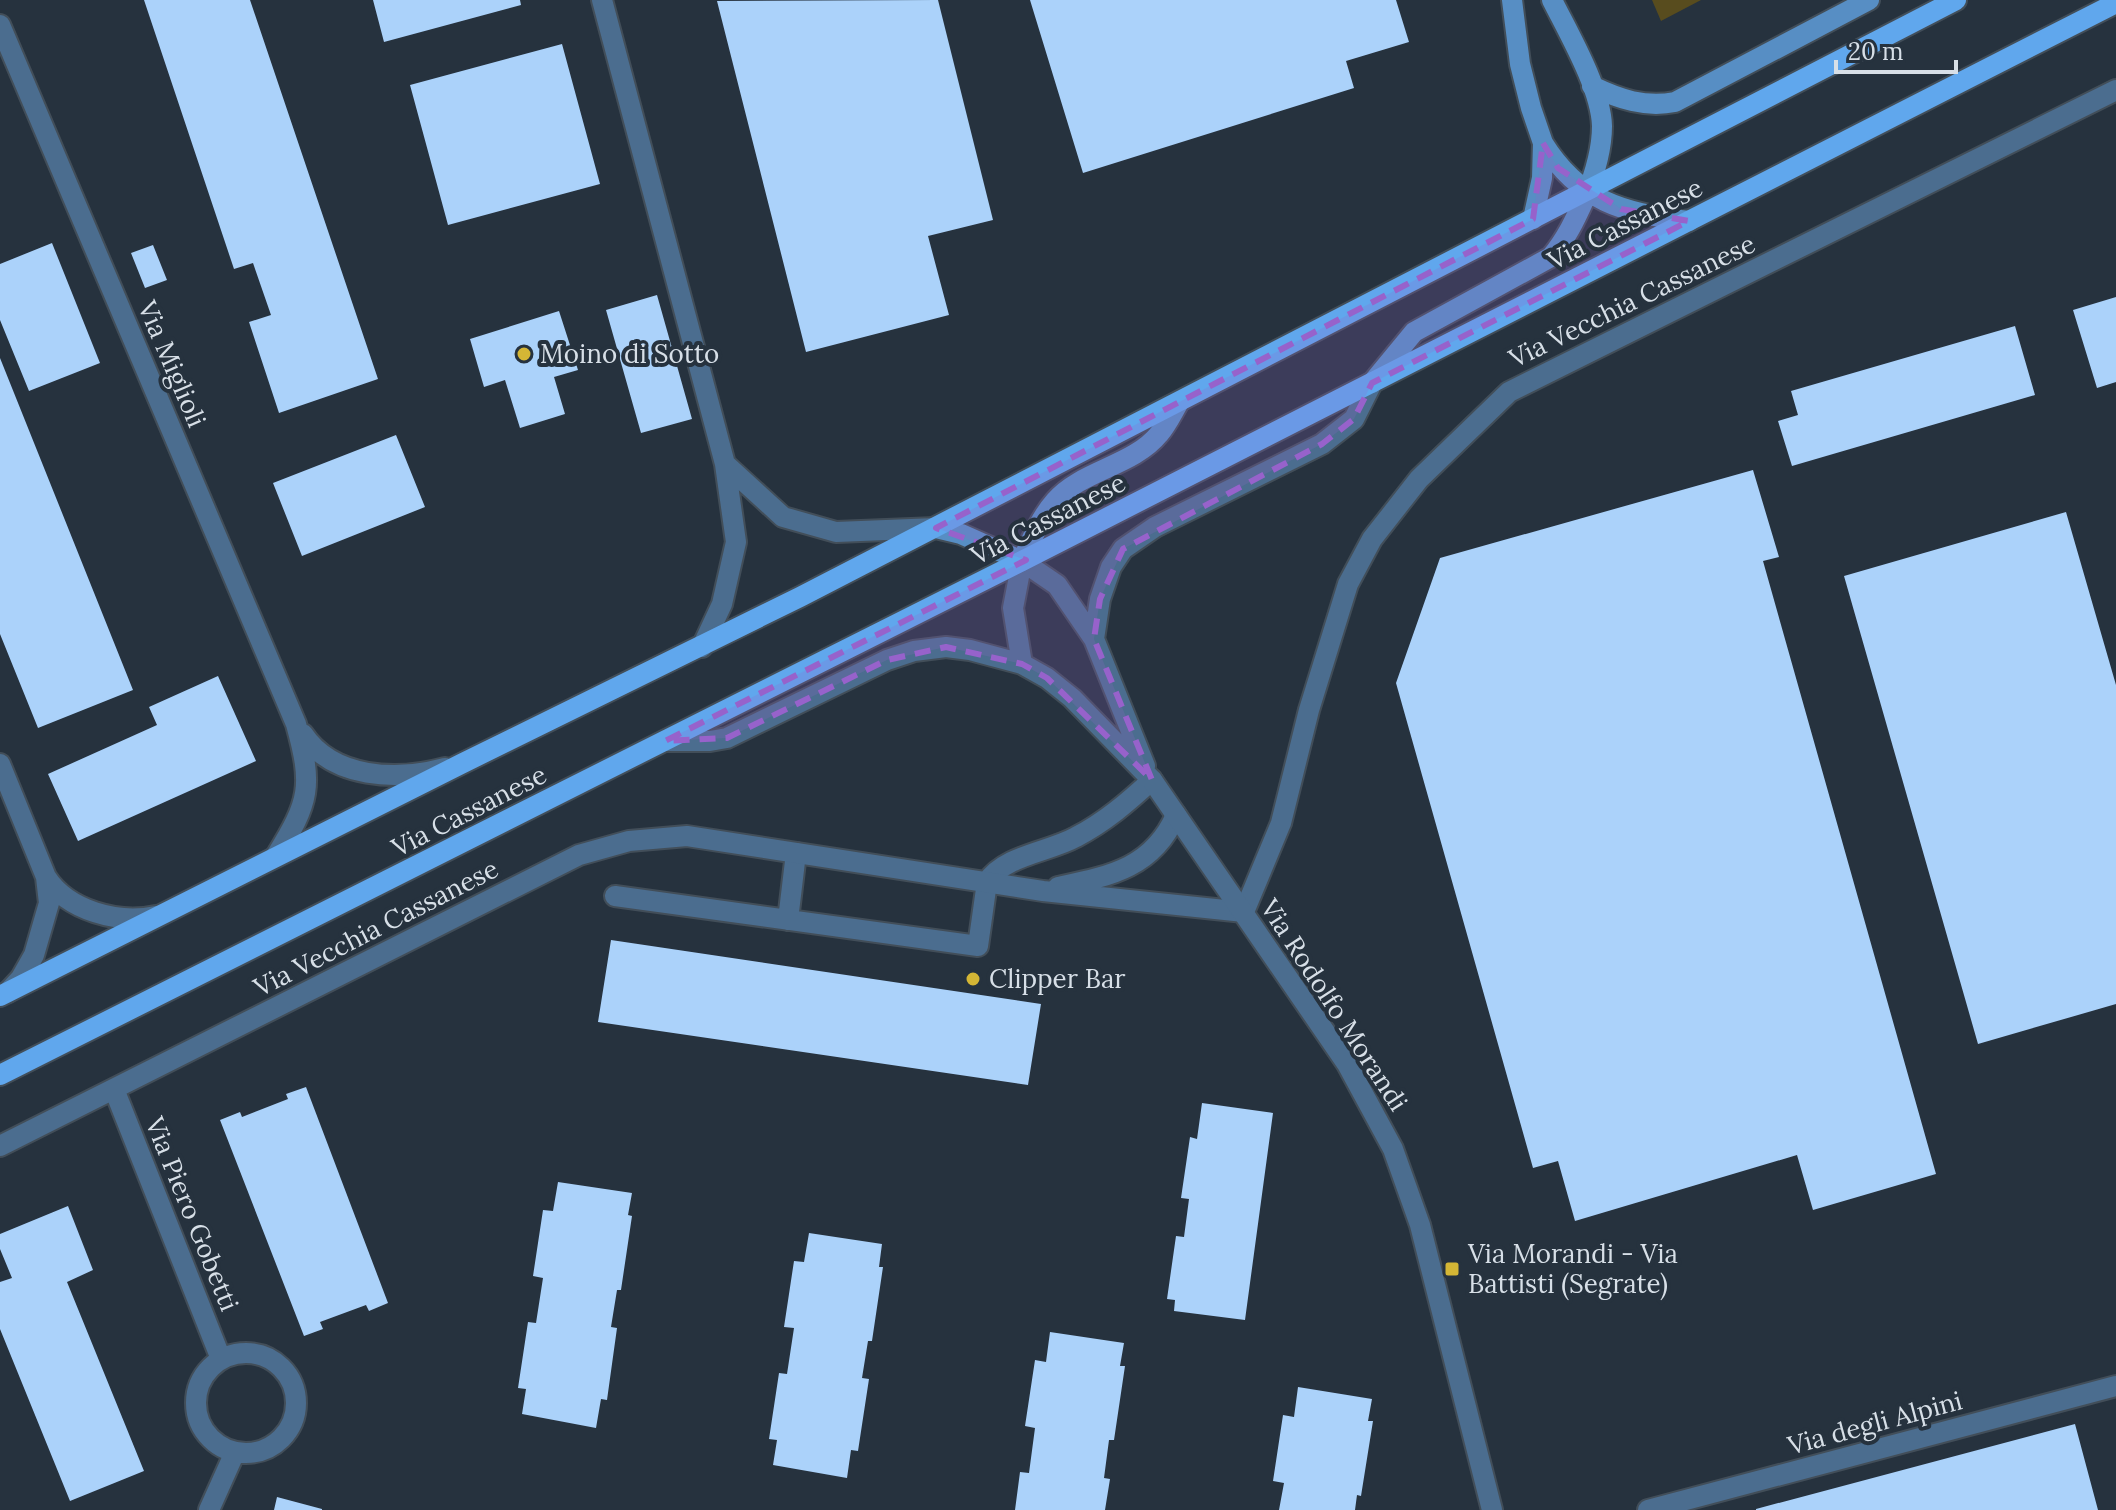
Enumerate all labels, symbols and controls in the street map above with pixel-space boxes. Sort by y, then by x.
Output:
scale bar [1836,24,1956,74]
text: 20 m [1848,36,1904,67]
street label: Via Cassanese [1541,170,1708,277]
street label: Via Vecchia Cassanese [1502,227,1760,375]
street label: Via Miglioli [131,295,214,432]
place label: Moino di Sotto [540,337,719,370]
marker: Moino di Sotto [515,345,533,363]
street label: Via Cassanese [964,465,1131,572]
street label: Via Cassanese [385,757,552,864]
street label: Via Vecchia Cassanese [247,852,503,1004]
street label: Via Rodolfo Morandi [1253,892,1415,1117]
place label: Clipper Bar [989,962,1126,995]
marker: Clipper Bar [964,970,982,988]
street label: Via Piero Gobetti [138,1111,246,1316]
place label: Via Morandi - Via Battisti (Segrate) [1467,1237,1678,1301]
marker: Via Morandi - Via Battisti (Segrate) [1443,1260,1461,1278]
street label: Via degli Alpini [1783,1383,1966,1462]

